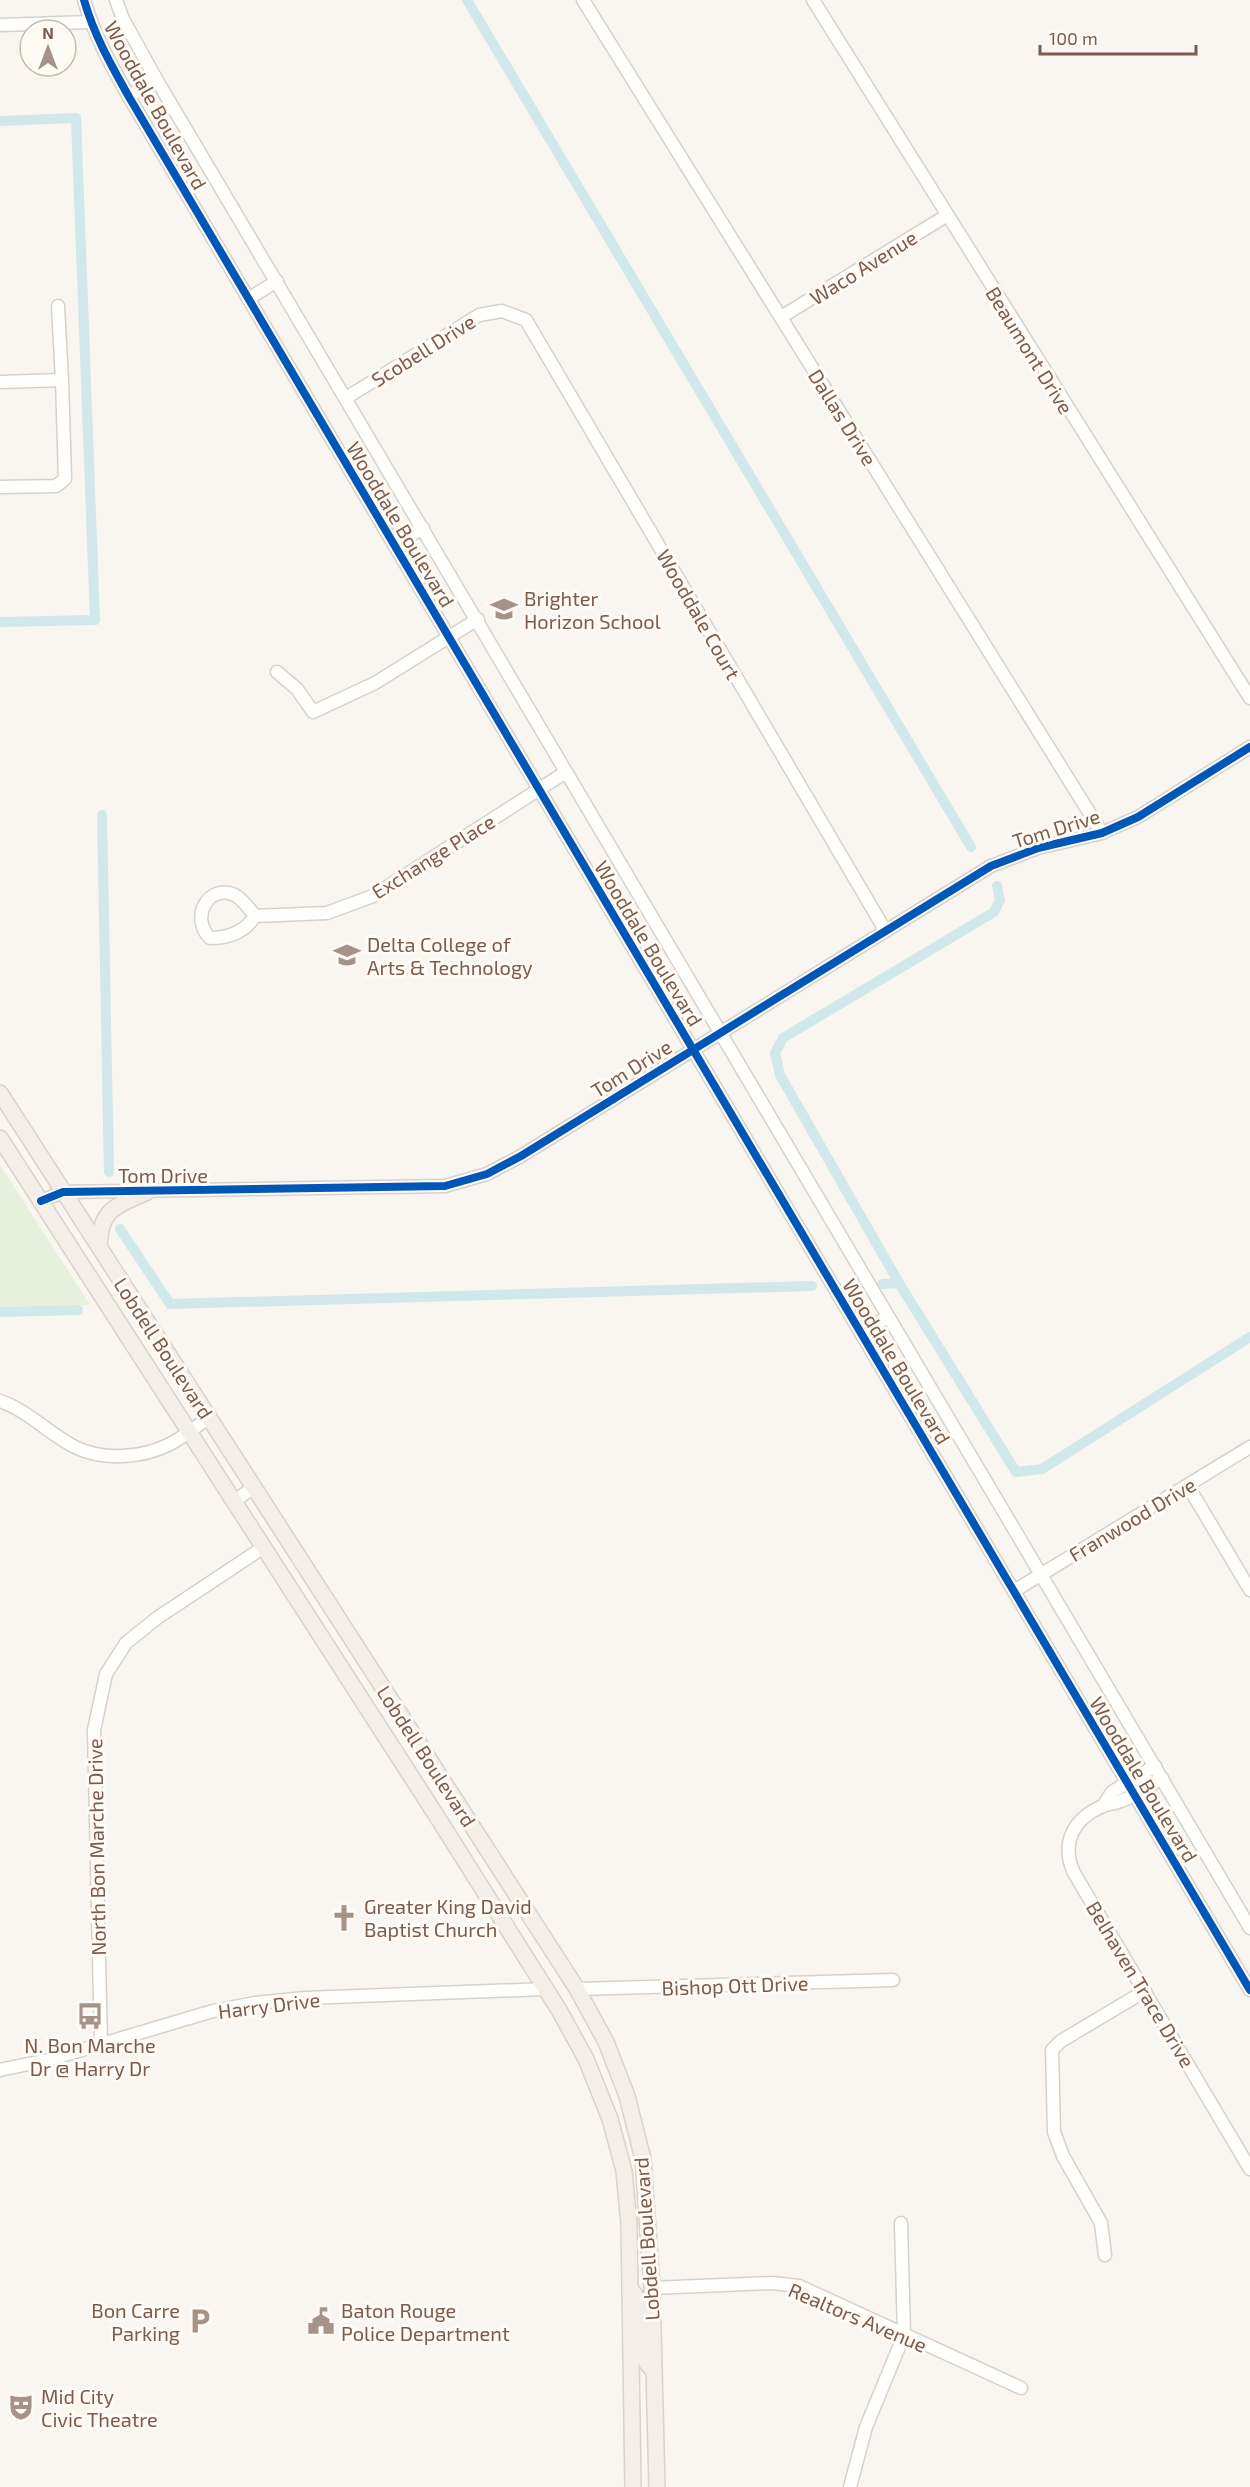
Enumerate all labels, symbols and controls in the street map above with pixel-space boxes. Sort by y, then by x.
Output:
street label: Wooddale Boulevard [100,17,212,193]
north arrow [18,18,78,78]
scale bar [1040,18,1196,56]
text: N [42,23,54,42]
text: 100 m [1049,27,1098,49]
street label: Waco Avenue [805,225,921,309]
street label: Beaumont Drive [981,282,1079,418]
street label: Scobell Drive [367,309,479,391]
street label: Dallas Drive [804,364,882,470]
street label: Wooddale Boulevard [342,437,460,611]
street label: Wooddale Court [652,545,746,684]
place label: Brighter Horizon School [524,586,661,633]
school or university icon: Brighter Horizon School [489,594,519,624]
street label: Tom Drive [1009,803,1103,853]
street label: Exchange Place [367,808,499,904]
street label: Wooddale Boulevard [590,856,708,1030]
place label: Delta College of Arts & Technology [367,932,533,979]
school or university icon: Delta College of Arts & Technology [332,940,362,970]
street label: Tom Drive [586,1034,676,1102]
street label: Tom Drive [118,1163,208,1187]
street label: Lobdell Boulevard [109,1273,219,1423]
street label: Wooddale Boulevard [838,1274,956,1448]
street label: Franwood Drive [1064,1472,1200,1566]
street label: Lobdell Boulevard [372,1681,482,1831]
street label: Wooddale Boulevard [1085,1692,1203,1866]
street label: North Bon Marche Drive [82,1738,110,1956]
place label: Greater King David Baptist Church [364,1894,532,1941]
street label: Belhaven Trace Drive [1082,1897,1200,2071]
church icon: Greater King David Baptist Church [329,1903,359,1933]
street label: Bishop Ott Drive [661,1970,809,2000]
street label: Harry Drive [217,1987,321,2023]
bus stop icon: N. Bon Marche Dr @ Harry Dr [75,2001,105,2031]
place label: N. Bon Marche Dr @ Harry Dr [24,2033,156,2080]
street label: Lobdell Boulevard [628,2157,664,2321]
street label: Realtors Avenue [785,2277,931,2357]
place label: Bon Carre Parking [91,2298,180,2345]
place label: Baton Rouge Police Department [341,2298,510,2345]
parking icon: Bon Carre Parking [185,2306,215,2336]
public building icon: Baton Rouge Police Department [306,2306,336,2336]
place label: Mid City Civic Theatre [41,2384,158,2431]
theatre icon: Mid City Civic Theatre [6,2392,36,2422]

